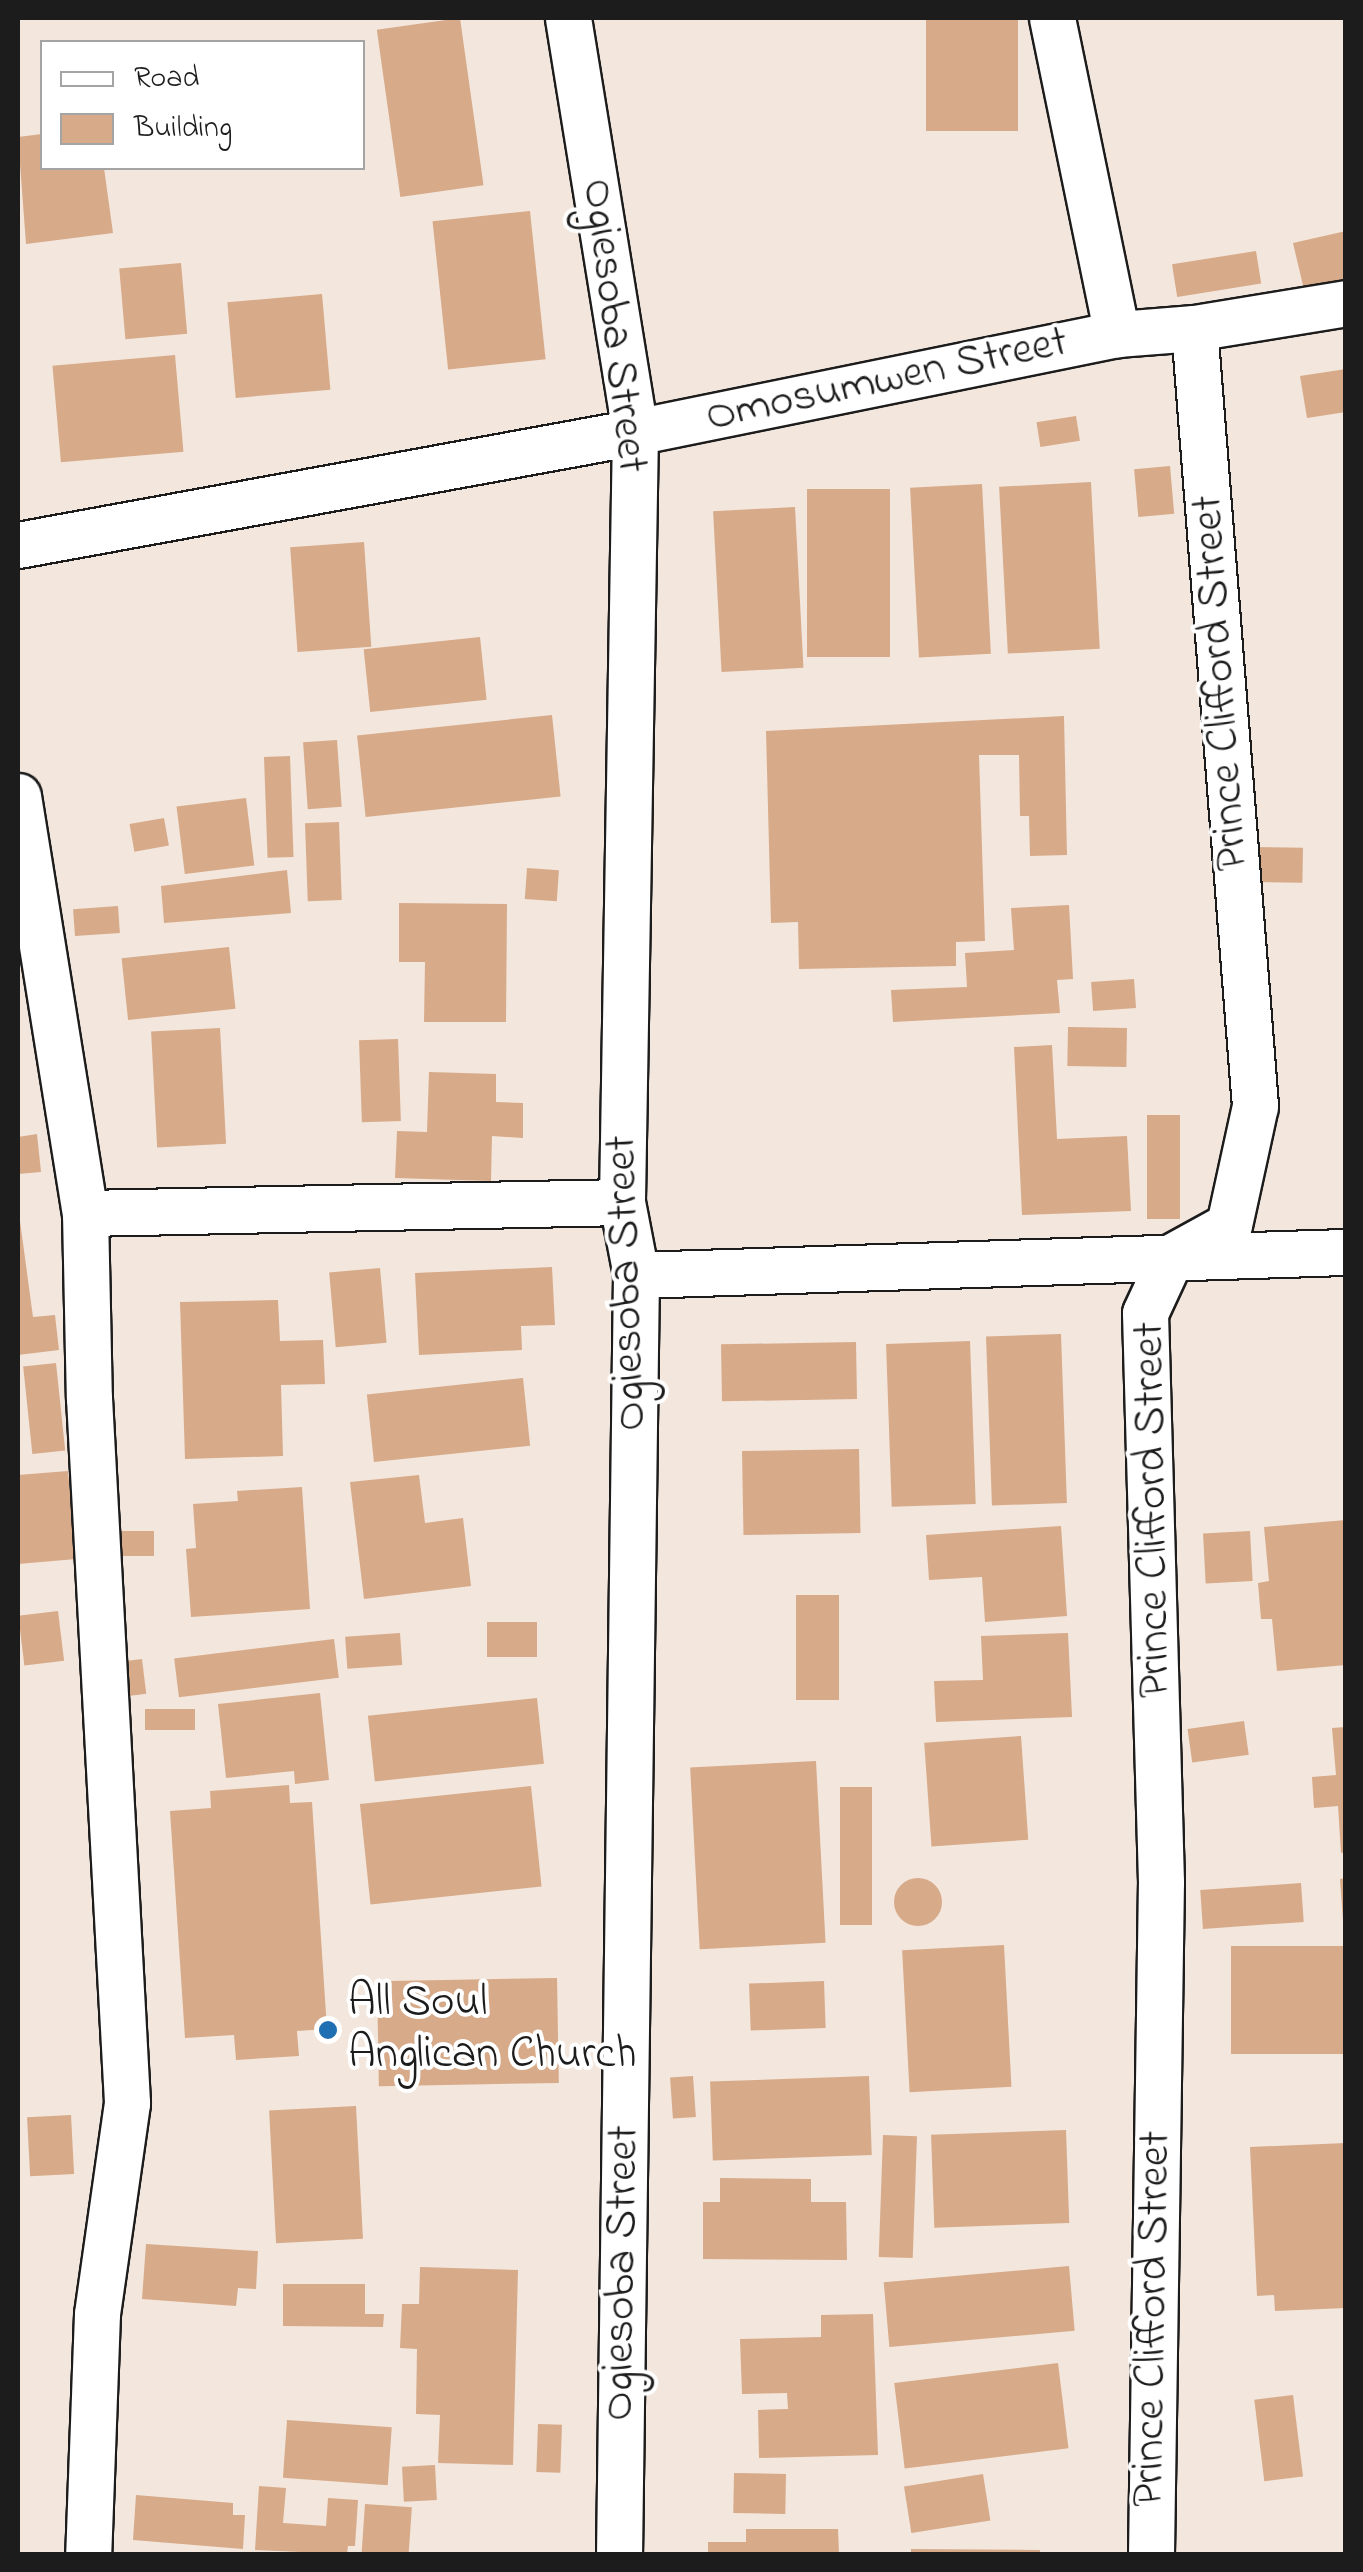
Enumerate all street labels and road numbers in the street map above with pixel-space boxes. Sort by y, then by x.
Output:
street label: Ogiesoba Street [568,176,658,476]
street label: Omosumwen Street [701,316,1073,446]
street label: Prince Clifford Street [1182,493,1262,873]
street label: Ogiesoba Street [596,1134,660,1432]
street label: Prince Clifford Street [1124,1321,1184,1699]
street label: Ogiesoba Street [593,2125,653,2421]
street label: Prince Clifford Street [1124,2130,1184,2508]

